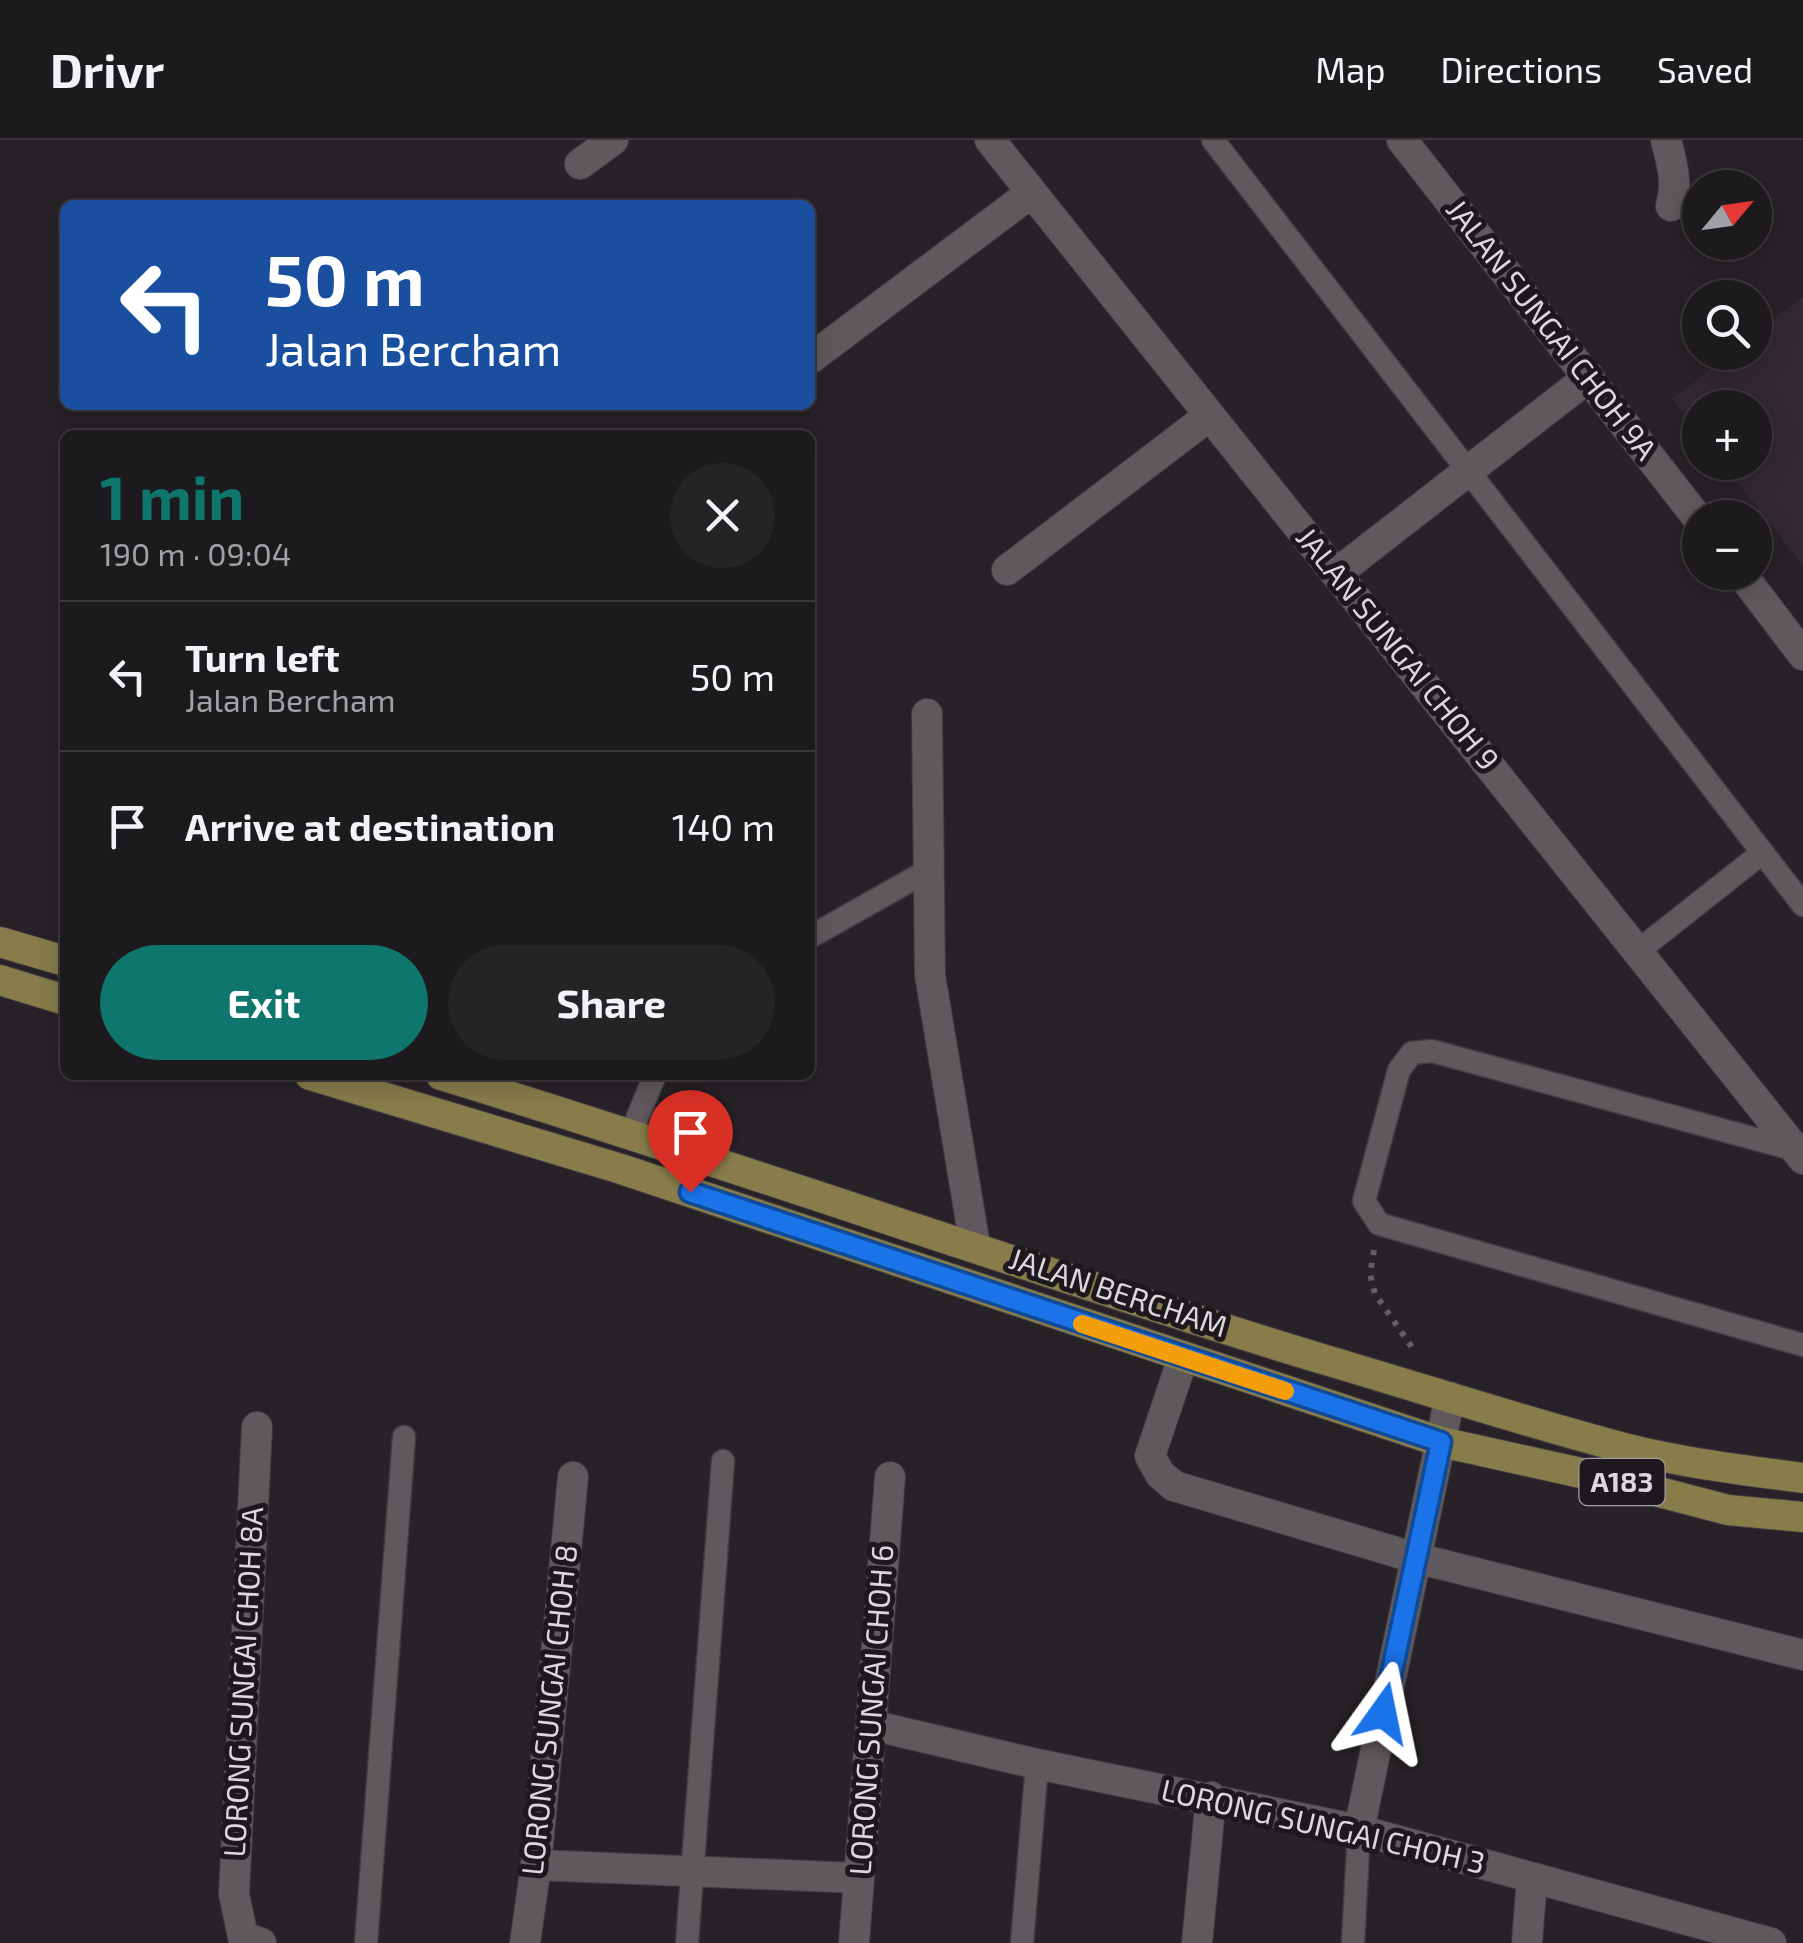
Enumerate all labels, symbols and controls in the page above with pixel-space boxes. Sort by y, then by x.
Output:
text: Drivr [50,40,164,98]
text: Map [1315,48,1386,90]
text: Directions [1441,48,1602,90]
text: Saved [1657,48,1753,90]
north arrow [1682,170,1772,260]
map controls [1682,170,1772,590]
street label: JALAN SUNGAI CHOH 9A [1440,191,1666,466]
text: 50 m [265,236,425,320]
icon: left [100,240,230,370]
button: search [1682,280,1772,370]
text: Jalan Bercham [265,321,561,375]
button: + [1682,390,1772,480]
text: 1 min [100,460,244,532]
button: close [670,463,775,568]
button: − [1682,500,1772,590]
street label: JALAN SUNGAI CHOH 9 [1290,519,1508,776]
text: 190 m · 09:04 [100,534,291,572]
text: Turn left [185,634,340,680]
icon: left [100,649,155,704]
text: 50 m [690,653,775,699]
text: Jalan Bercham [185,680,396,718]
icon: arrive [100,799,155,854]
text: Arrive at destination [185,803,555,849]
text: 140 m [672,803,775,849]
button: Exit [100,945,428,1060]
button: Share [448,945,775,1060]
pin [648,1090,733,1193]
icon: arrive [663,1105,718,1160]
street label: JALAN BERCHAM [1005,1239,1232,1343]
road number: A183 [1580,1459,1664,1505]
street label: LORONG SUNGAI CHOH 8A [215,1505,269,1858]
street label: LORONG SUNGAI CHOH 8 [513,1543,583,1877]
street label: LORONG SUNGAI CHOH 6 [840,1543,900,1876]
position arrow [1331,1661,1435,1765]
street label: LORONG SUNGAI CHOH 3 [1158,1770,1489,1880]

